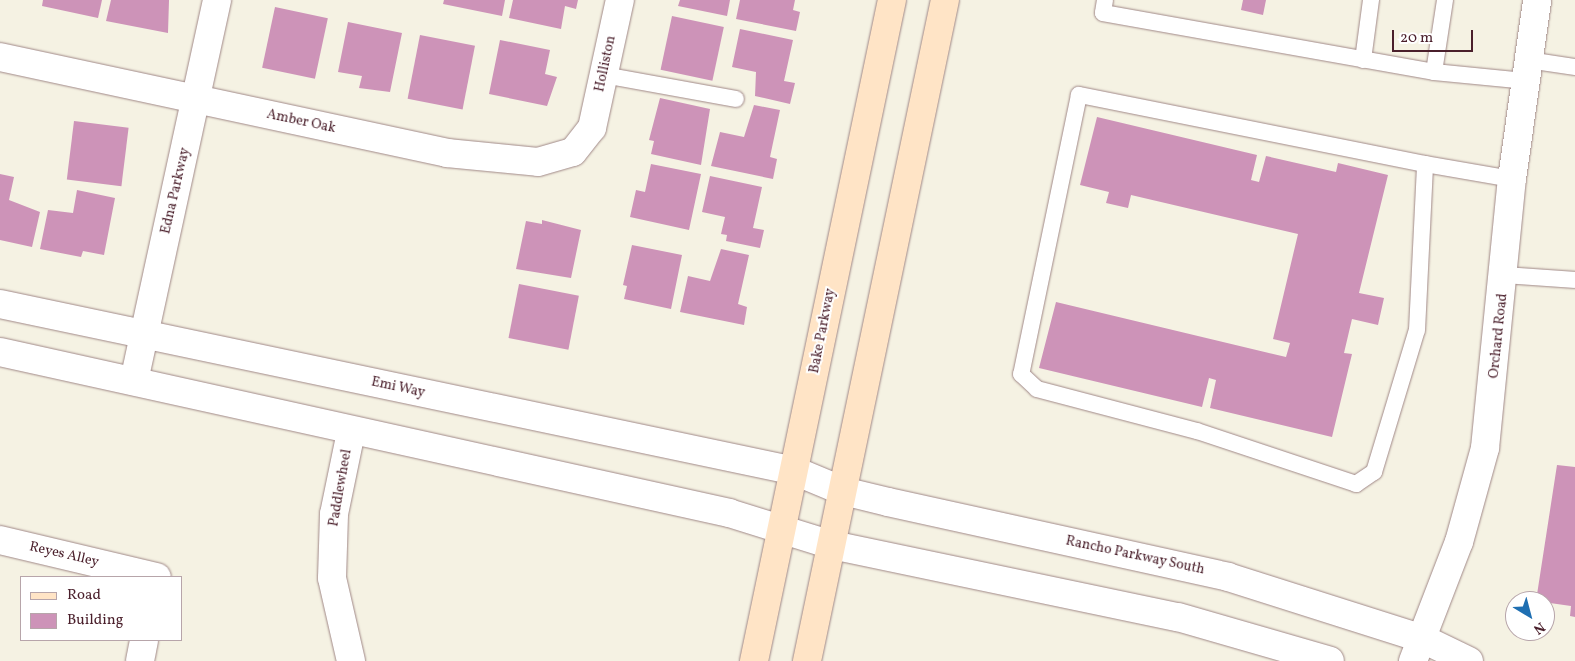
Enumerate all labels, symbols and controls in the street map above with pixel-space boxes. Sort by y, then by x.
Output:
scale bar [1395,20,1476,52]
text: 20 m [1400,28,1433,49]
street label: Holliston [592,34,620,94]
street label: Amber Oak [265,107,337,137]
street label: Edna Parkway [158,146,194,236]
street label: Bake Parkway [807,287,839,375]
street label: Orchard Road [1486,293,1512,379]
street label: Emi Way [369,374,427,402]
street label: Paddlewheel [326,448,356,528]
street label: Rancho Parkway South [1064,533,1206,579]
street label: Reyes Alley [28,539,100,571]
legend [20,576,182,641]
text: Road [67,585,101,606]
north arrow [1505,591,1555,641]
text: Building [67,610,123,631]
text: N [1529,617,1549,638]

